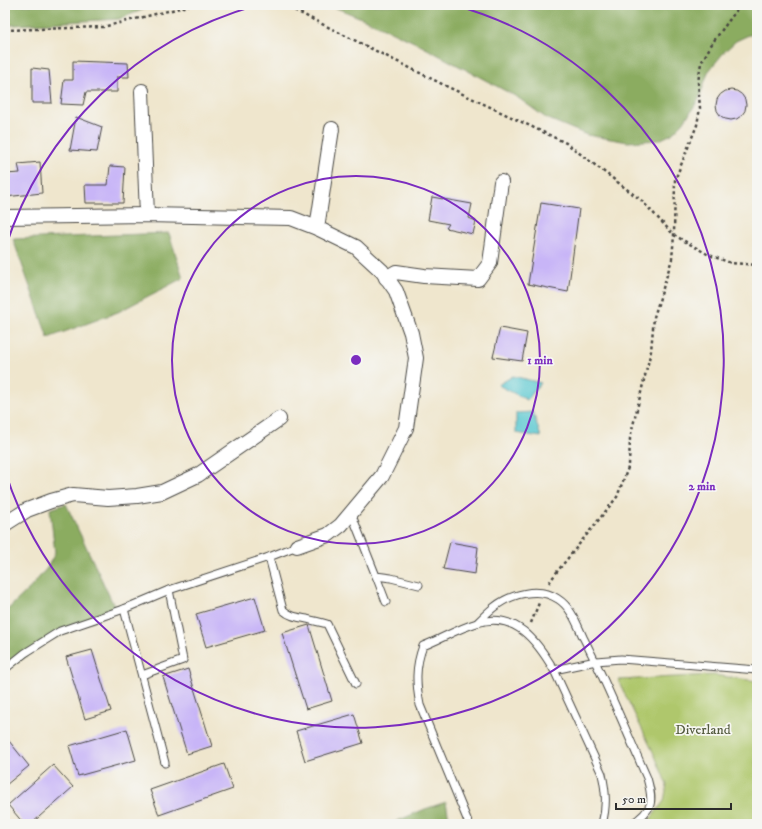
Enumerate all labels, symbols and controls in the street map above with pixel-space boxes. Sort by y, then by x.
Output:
centre of rings [349,353,363,367]
text: 1 min [527,353,553,368]
text: 2 min [689,479,716,494]
park label: Diverland [675,721,731,739]
scale bar [616,785,731,811]
text: 50 m [622,792,646,807]

